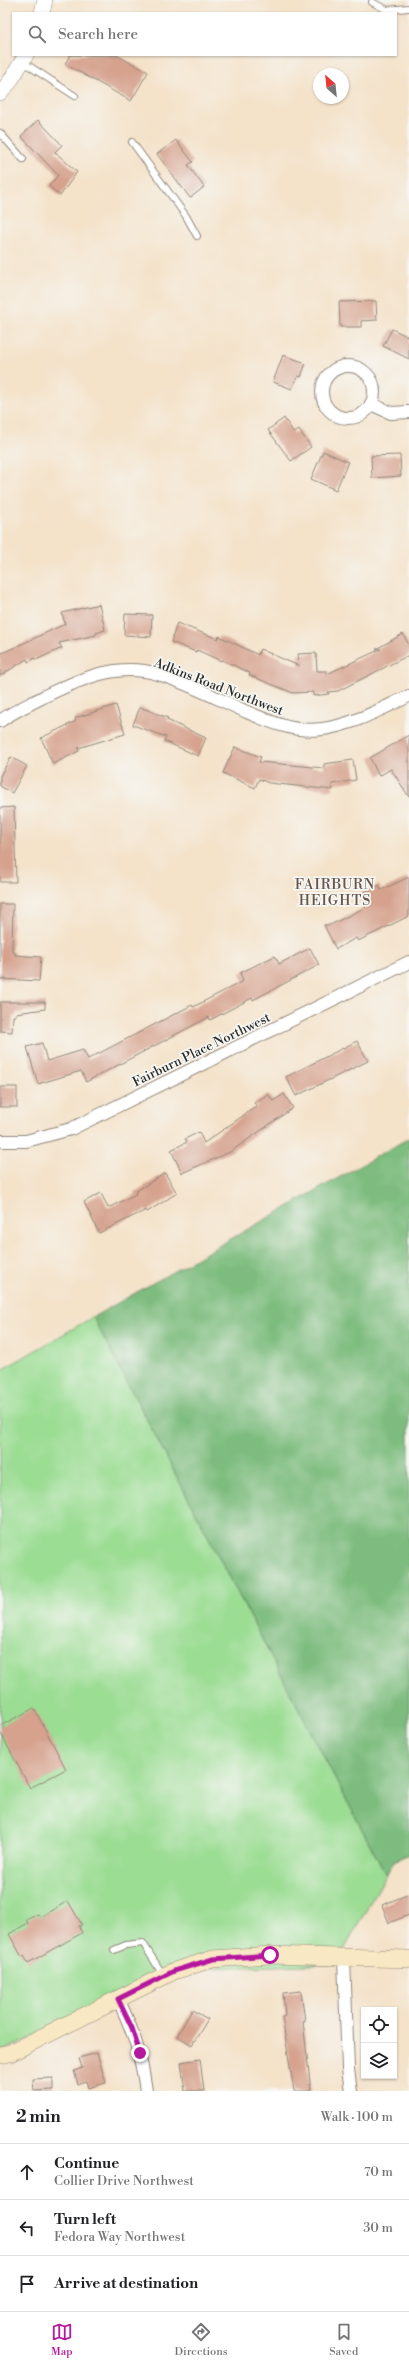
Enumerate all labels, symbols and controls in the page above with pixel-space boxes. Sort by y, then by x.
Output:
search box [12,12,397,56]
icon: search [26,23,48,45]
text: Search here [58,25,138,44]
north arrow [313,68,349,104]
street label: Adkins Road Northwest [151,655,286,719]
district label: FAIRBURN HEIGHTS [295,876,375,910]
street label: Fairburn Place Northwest [130,1009,273,1090]
route start [261,1946,279,1964]
map controls [361,2007,397,2079]
button: locate [361,2007,397,2043]
button: layers [361,2043,397,2079]
route end [131,2044,149,2062]
text: 2 min [16,2106,61,2128]
text: Walk · 100 m [321,2109,393,2125]
text: Continue [54,2154,119,2173]
icon: ahead [16,2161,38,2183]
text: 70 m [364,2164,393,2180]
text: Collier Drive Northwest [54,2173,194,2189]
text: Turn left [54,2210,116,2229]
icon: left [16,2217,38,2239]
text: 30 m [363,2220,393,2236]
text: Fedora Way Northwest [54,2229,185,2245]
icon: arrive [16,2273,38,2295]
text: Arrive at destination [54,2274,198,2293]
tab: Map [51,2321,73,2359]
tab: Directions [175,2321,228,2359]
tab: Saved [329,2321,358,2359]

